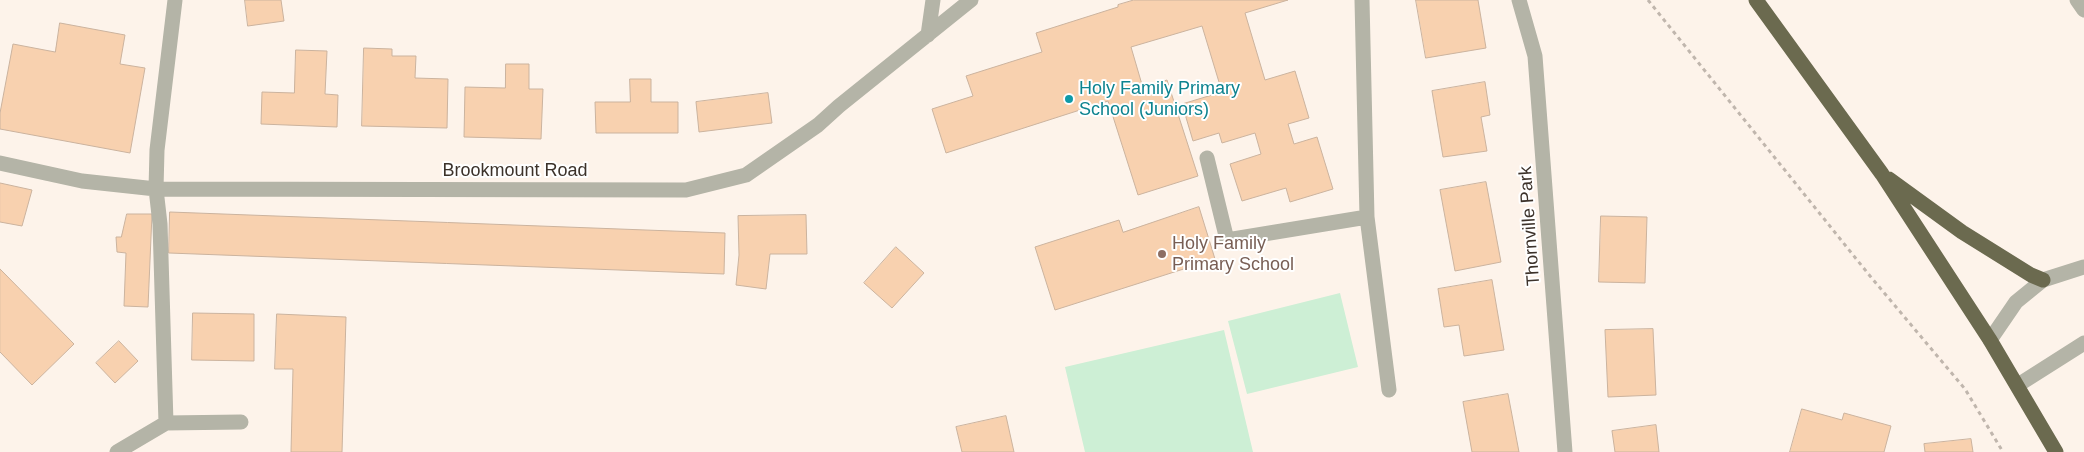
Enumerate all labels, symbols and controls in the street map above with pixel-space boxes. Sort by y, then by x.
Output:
place label: Holy Family Primary School (Juniors) [1079,78,1240,120]
marker: Holy Family Primary School (Juniors) [1063,93,1075,105]
street label: Brookmount Road [442,160,588,182]
street label: Thornville Park [1515,165,1545,287]
place label: Holy Family Primary School [1172,233,1294,276]
marker: Holy Family Primary School [1156,248,1168,260]

